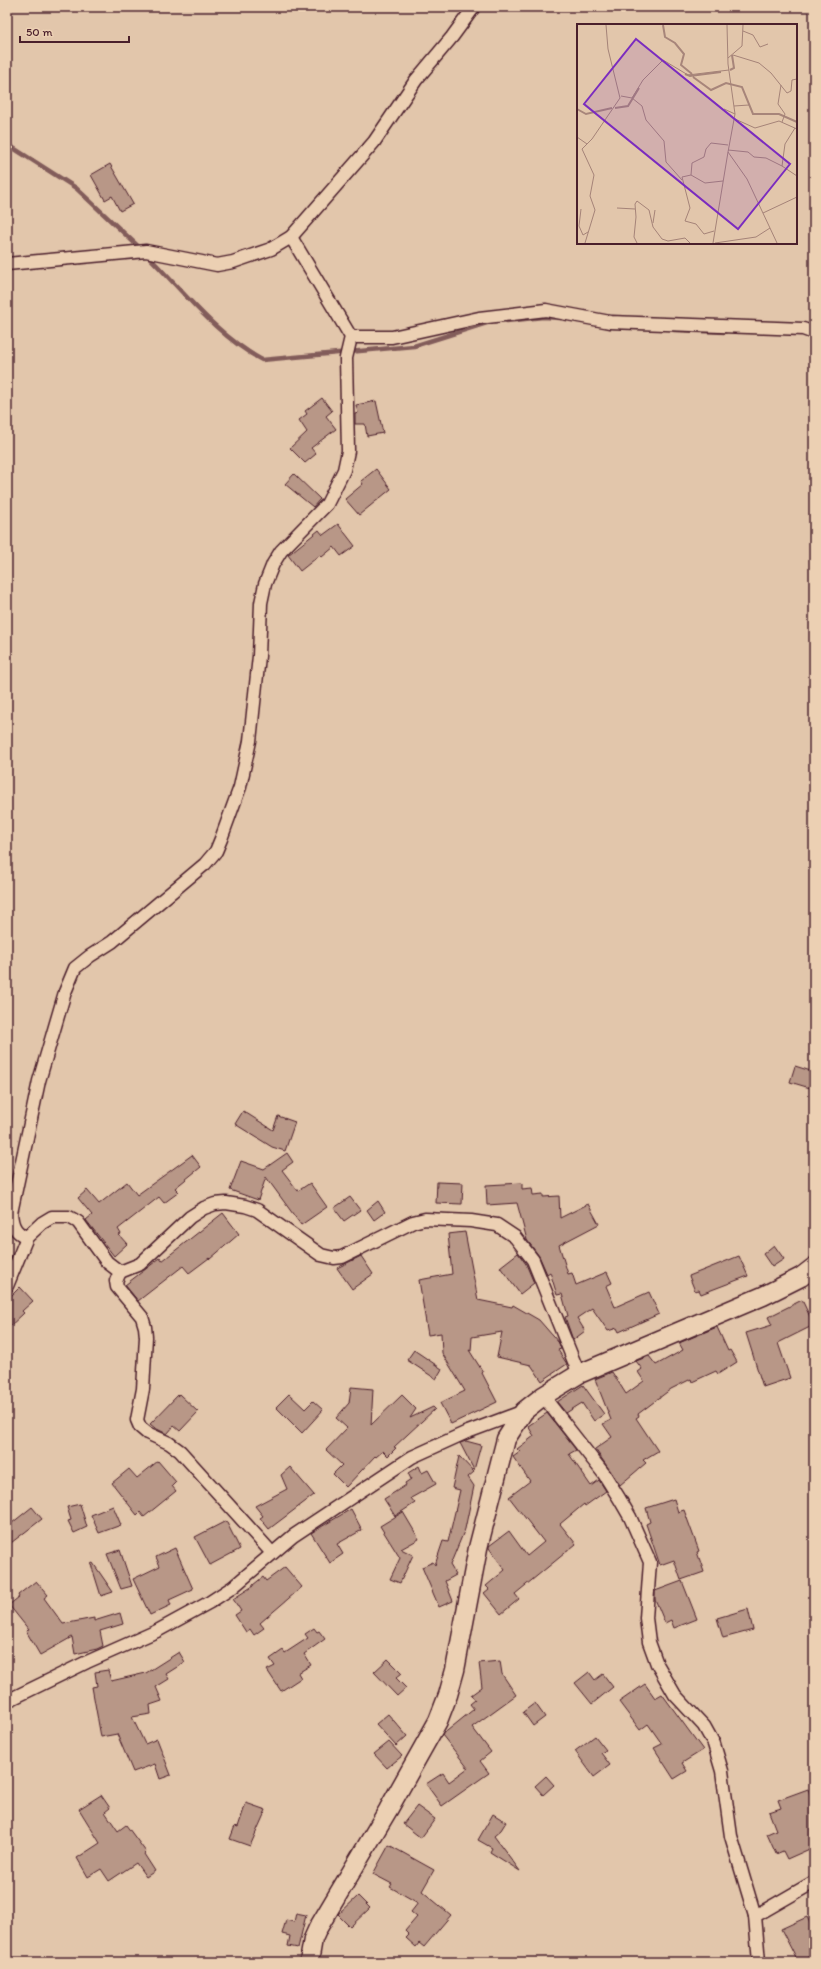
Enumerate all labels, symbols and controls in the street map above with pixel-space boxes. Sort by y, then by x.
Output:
scale bar [20,18,129,44]
inset map [577,24,797,244]
text: 50 m [26,25,52,39]

